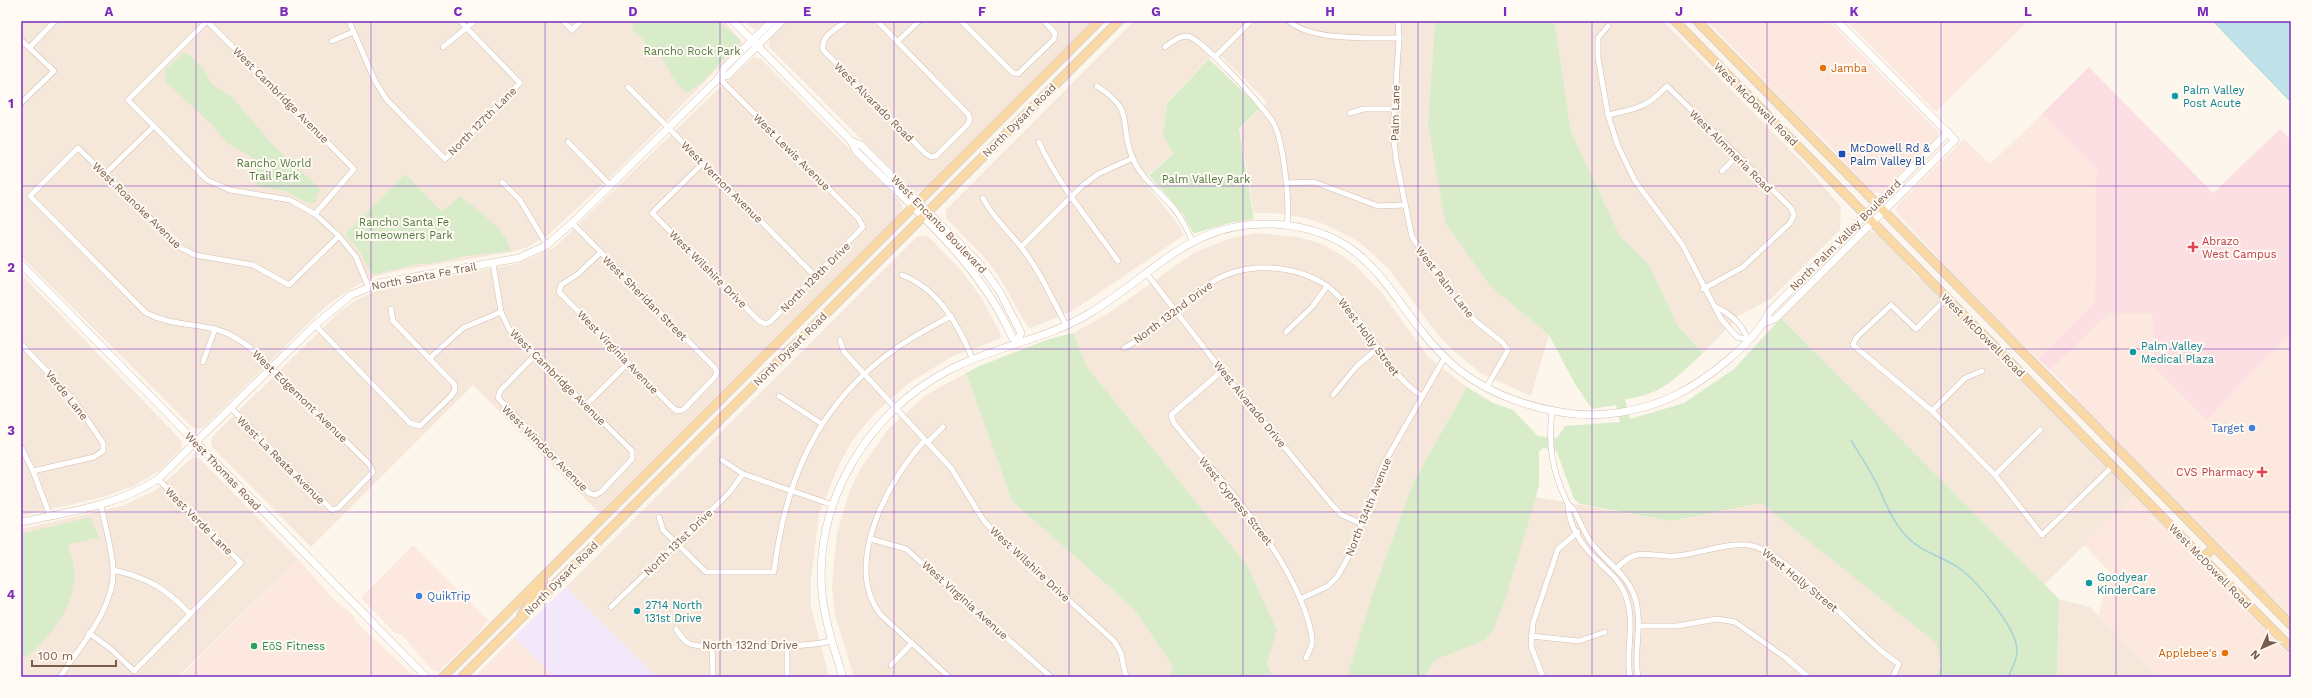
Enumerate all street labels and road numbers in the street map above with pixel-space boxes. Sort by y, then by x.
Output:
street label: West Cambridge Avenue [230,45,331,146]
street label: West Alvarado Road [831,60,916,145]
street label: West McDowell Road [1711,60,1800,149]
street label: North Dysart Road [980,81,1059,160]
street label: North 127th Lane [445,84,519,158]
street label: Palm Lane [1389,85,1402,141]
street label: West Almmeria Road [1686,107,1775,196]
street label: West Lewis Avenue [750,111,833,194]
street label: West Vernon Avenue [678,139,765,226]
street label: West Roanoke Avenue [89,159,184,251]
street label: West Encanto Boulevard [888,172,989,276]
street label: North Palm Valley Boulevard [1787,177,1904,294]
street label: West Wilshire Drive [666,228,749,311]
street label: North 129th Drive [778,240,853,315]
street label: West Palm Lane [1413,244,1477,321]
street label: West Sheridan Street [599,253,690,344]
street label: North Santa Fe Trail [370,260,478,293]
street label: North 132nd Drive [1131,278,1215,346]
street label: West McDowell Road [1938,291,2027,380]
street label: West Holly Street [1335,296,1402,379]
street label: West Virginia Avenue [574,308,661,397]
street label: North Dysart Road [751,310,830,389]
street label: West Cambridge Avenue [507,327,608,428]
street label: West Edgemont Avenue [249,347,350,445]
street label: West Alvarado Drive [1211,358,1289,450]
street label: Verde Lane [43,368,91,423]
street label: West Windsor Avenue [499,403,590,494]
street label: West La Reata Avenue [234,414,327,507]
street label: West Thomas Road [182,430,263,513]
street label: West Cypress Street [1196,455,1275,548]
street label: North 134th Avenue [1343,456,1394,558]
street label: West Verde Lane [162,485,235,558]
street label: North 131st Drive [641,506,715,578]
street label: West McDowell Road [2166,521,2254,611]
street label: West Wilshire Drive [987,524,1072,605]
street label: North Dysart Road [522,539,601,618]
street label: West Holly Street [1759,546,1841,615]
street label: West Virginia Avenue [919,558,1010,642]
street label: North 132nd Drive [702,639,798,652]

